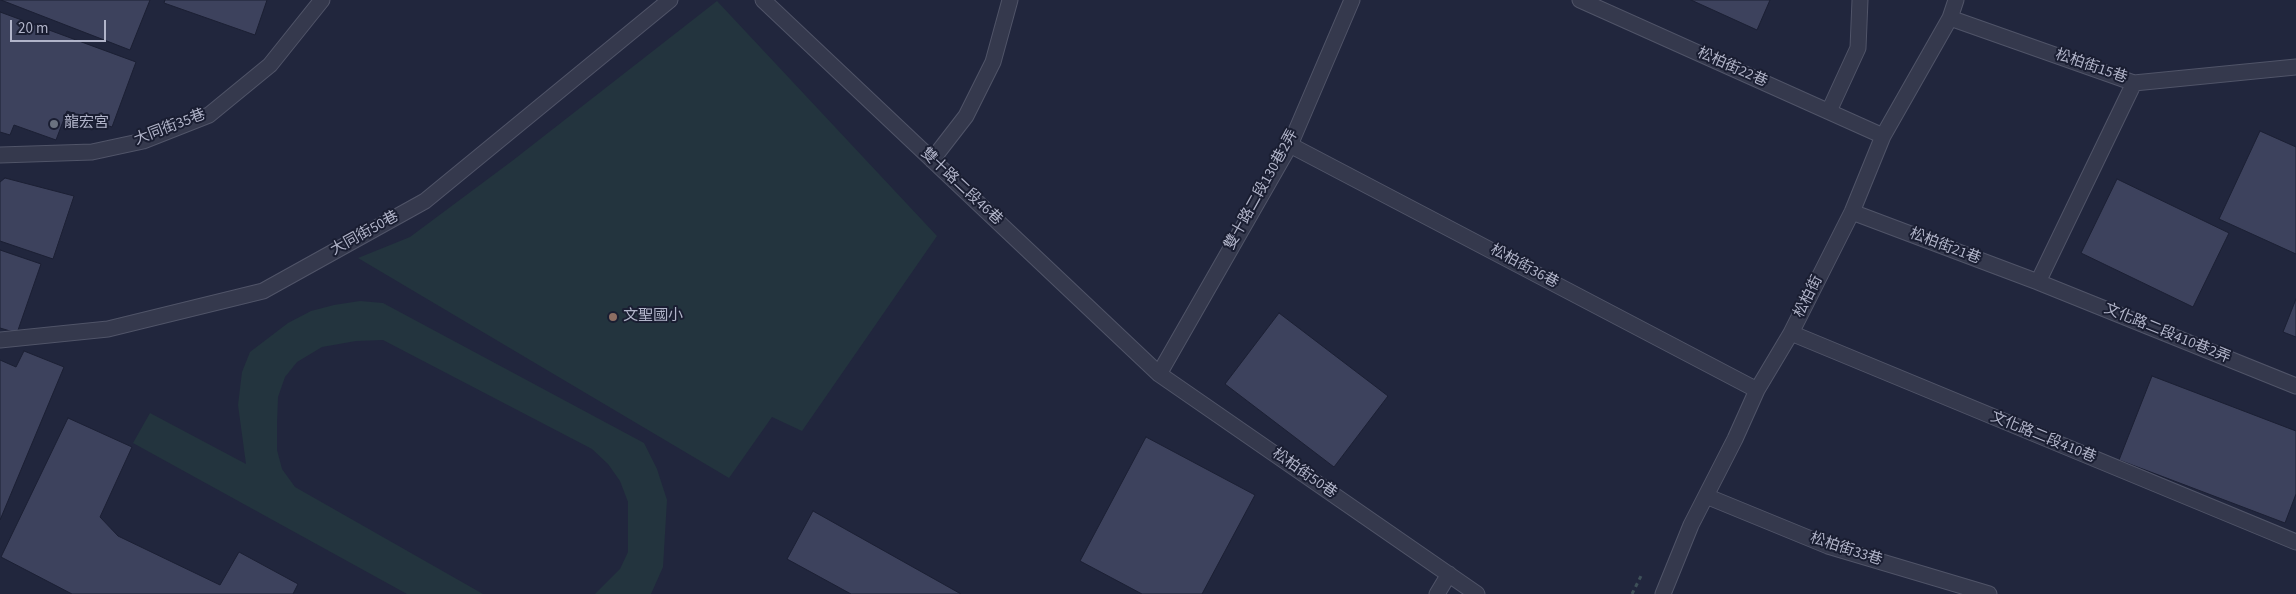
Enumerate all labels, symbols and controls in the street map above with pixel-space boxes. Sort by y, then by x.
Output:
scale bar [12,10,109,42]
text: 20 m [18,18,48,39]
street label: 松柏街22巷 [1694,45,1770,91]
street label: 松柏街15巷 [2053,46,2129,88]
street label: 大同街35巷 [132,106,208,150]
place label: 龍宏宮 [64,115,109,133]
marker: 龍宏宮 [48,118,60,130]
street label: 雙十路二段130巷2弄 [1221,127,1303,253]
street label: 雙十路二段46巷 [916,145,1006,229]
street label: 大同街50巷 [328,208,402,260]
street label: 松柏街21巷 [1907,225,1983,269]
street label: 松柏街36巷 [1487,241,1561,293]
street label: 松柏街 [1791,273,1827,321]
street label: 文化路二段410巷2弄 [2101,300,2233,368]
place label: 文聖國小 [623,308,683,326]
marker: 文聖國小 [607,311,619,323]
street label: 文化路二段410巷 [1988,409,2098,467]
street label: 松柏街50巷 [1268,445,1340,503]
street label: 松柏街33巷 [1808,530,1884,570]

